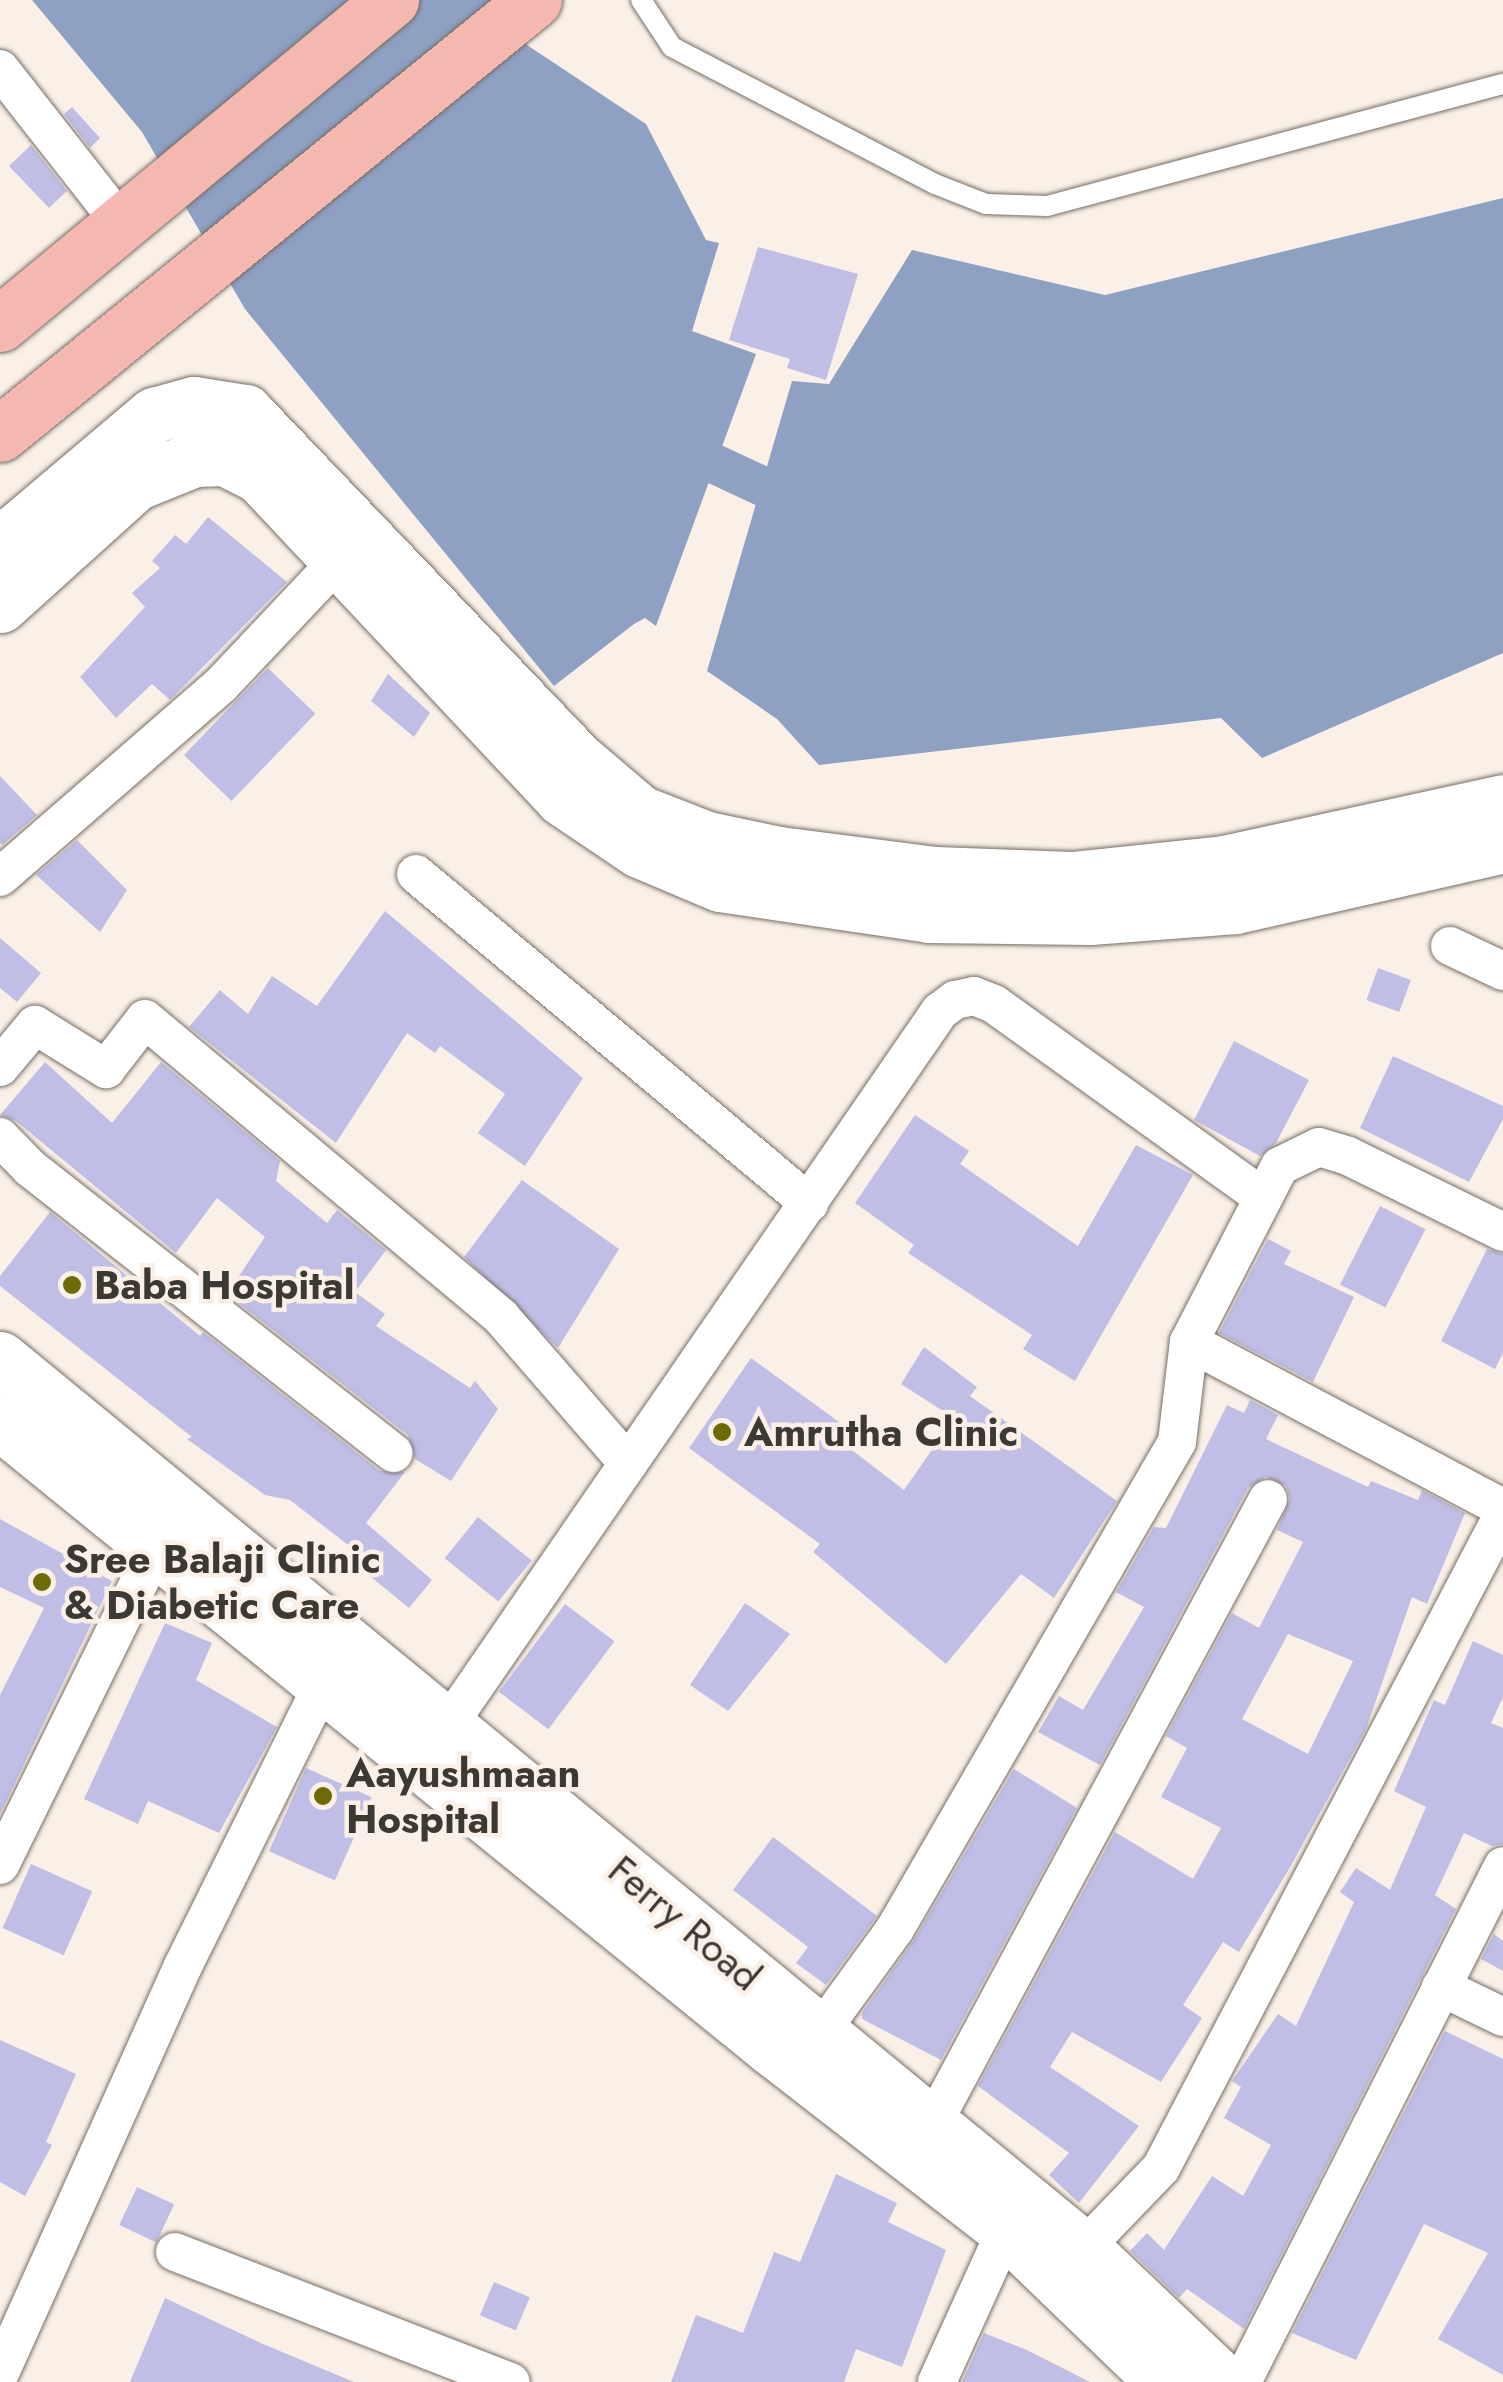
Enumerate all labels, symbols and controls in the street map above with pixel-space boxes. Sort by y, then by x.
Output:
place label: Baba Hospital [94,1261,354,1309]
marker: Baba Hospital [59,1272,85,1298]
place label: Amrutha Clinic [744,1408,1018,1456]
marker: Amrutha Clinic [709,1419,735,1445]
place label: Sree Balaji Clinic & Diabetic Care [64,1535,381,1629]
marker: Sree Balaji Clinic & Diabetic Care [29,1569,55,1595]
place label: Aayushmaan Hospital [346,1749,581,1843]
marker: Aayushmaan Hospital [310,1783,336,1809]
street label: Ferry Road [599,1846,771,2000]

